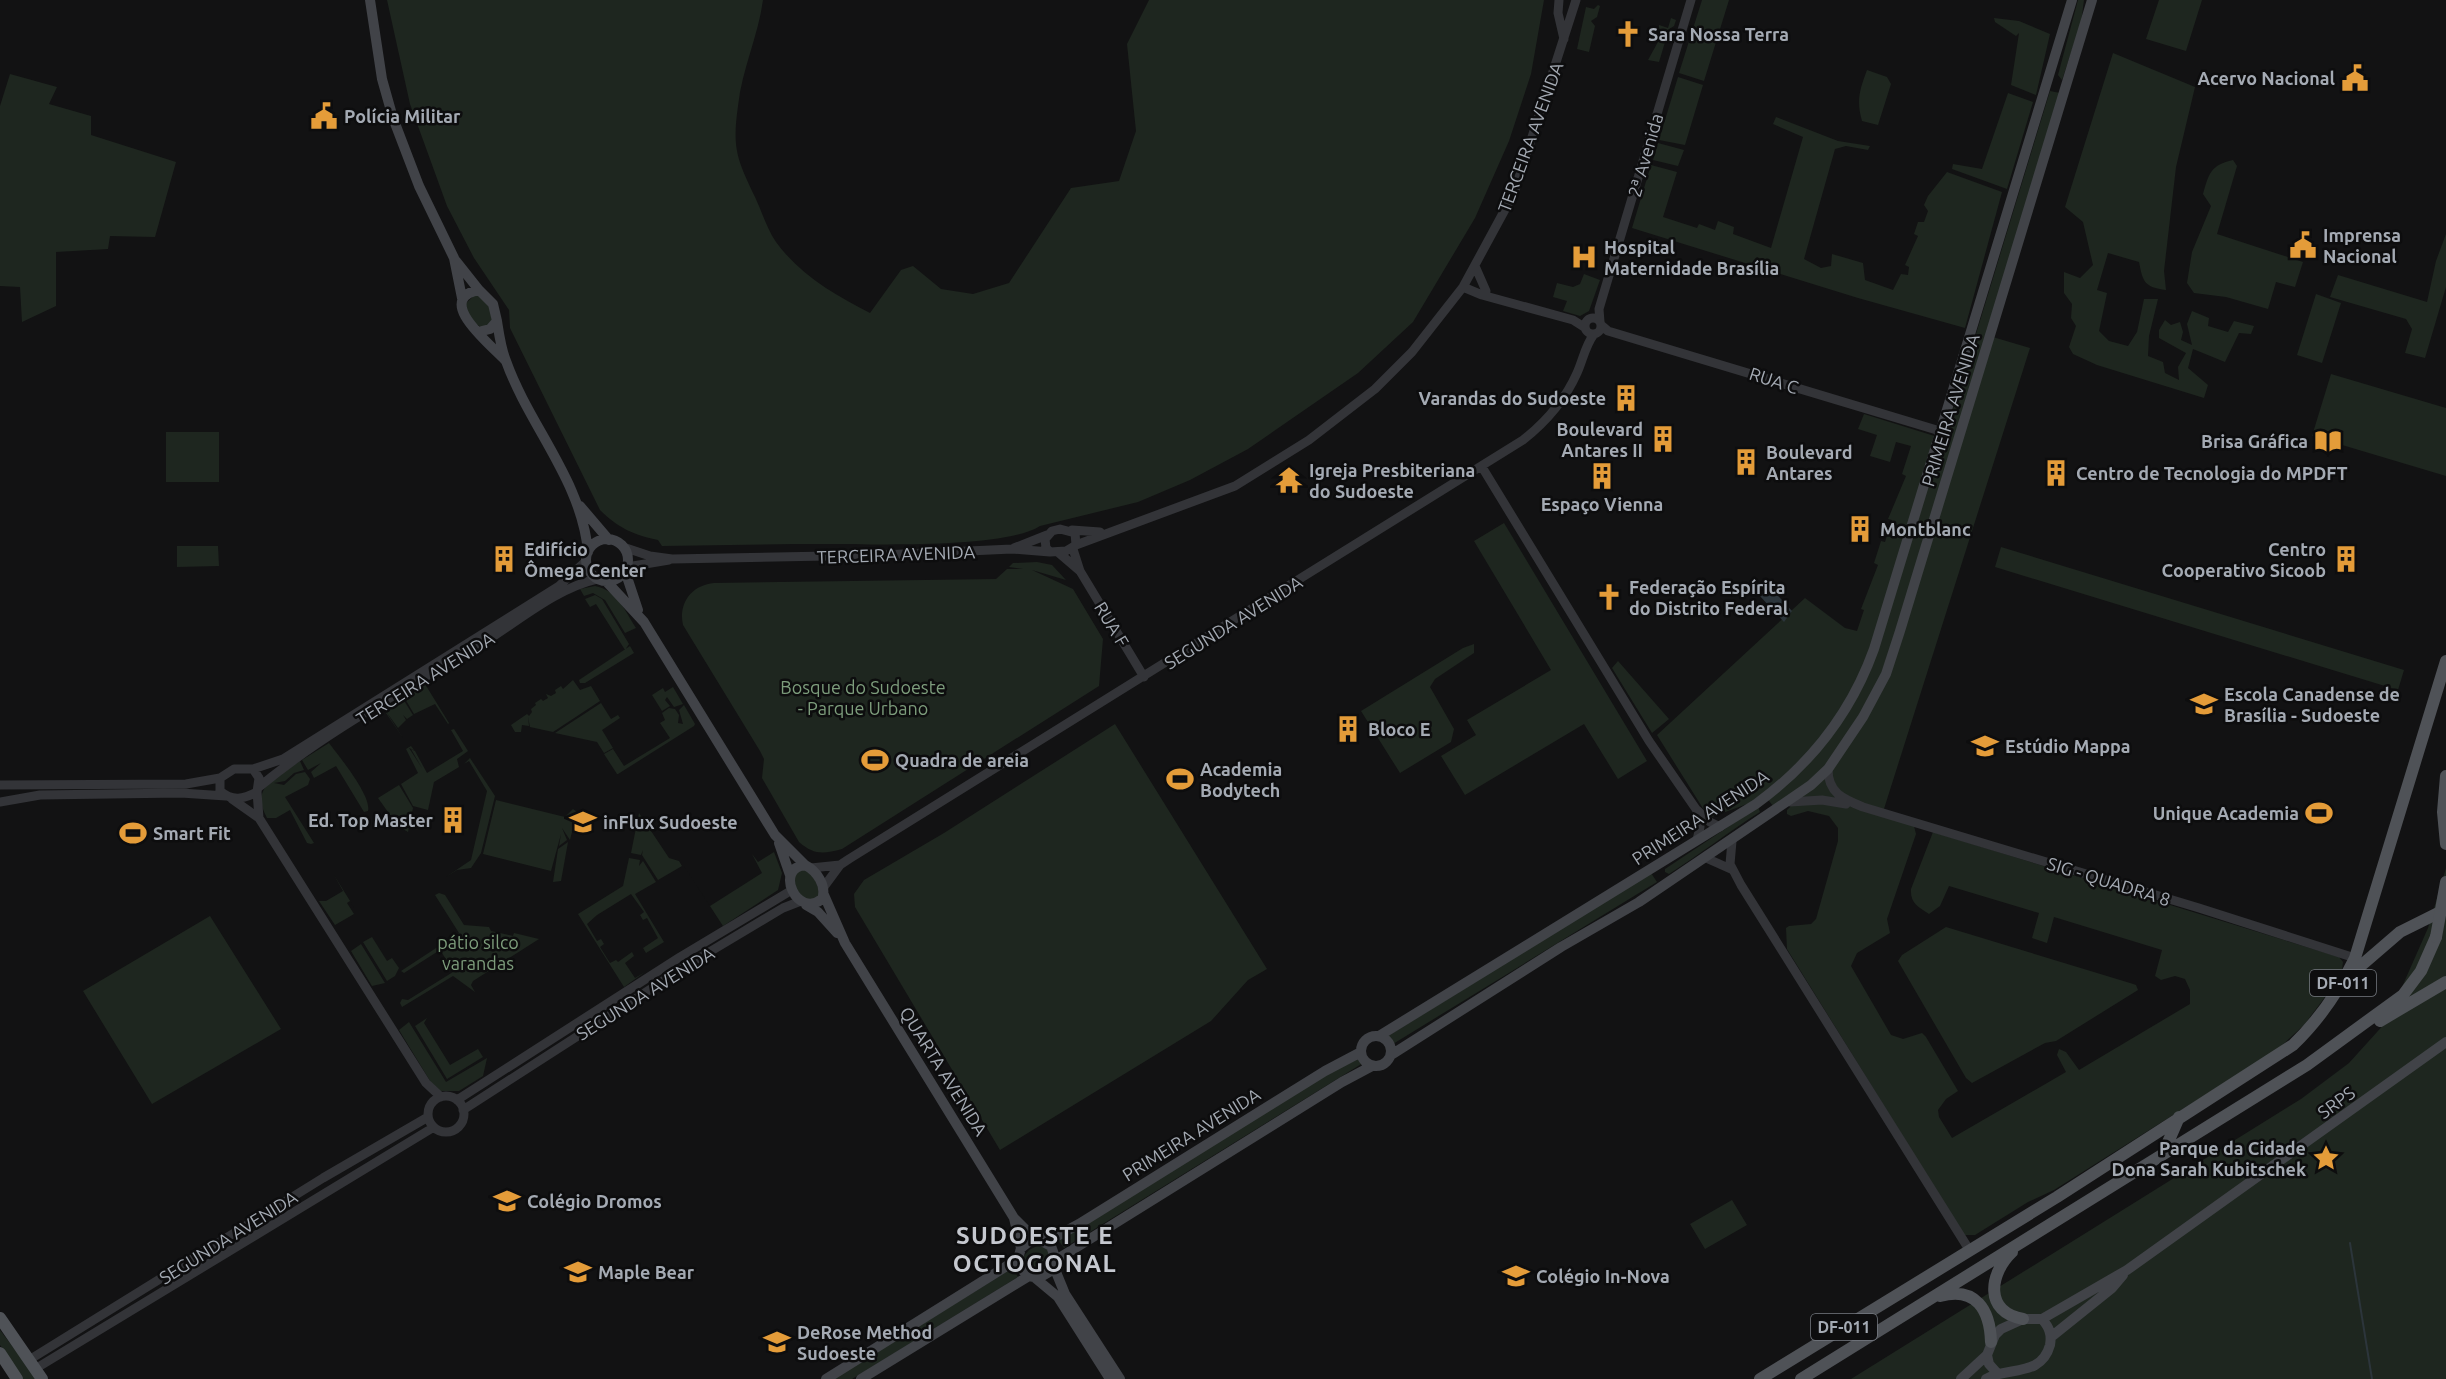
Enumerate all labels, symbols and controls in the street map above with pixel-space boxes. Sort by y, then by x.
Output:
church icon: Sara Nossa Terra [1613,19,1643,49]
place label: Sara Nossa Terra [1648,24,1789,44]
street label: TERCEIRA AVENIDA [1494,59,1567,215]
public building icon: Acervo Nacional [2340,63,2370,93]
place label: Acervo Nacional [2198,68,2336,88]
public building icon: Polícia Militar [309,101,339,131]
place label: Polícia Militar [344,106,461,126]
street label: 2ª Avenida [1624,111,1666,199]
place label: Imprensa Nacional [2323,225,2401,266]
public building icon: Imprensa Nacional [2288,230,2318,260]
place label: Hospital Maternidade Brasília [1604,237,1779,278]
hospital icon: Hospital Maternidade Brasília [1569,242,1599,272]
street label: PRIMEIRA AVENIDA [1917,331,1983,489]
street label: RUA C [1747,363,1801,397]
building icon: Varandas do Sudoeste [1611,383,1641,413]
place label: Varandas do Sudoeste [1418,388,1606,408]
place label: Boulevard Antares II [1557,419,1643,460]
building icon: Boulevard Antares II [1648,424,1678,454]
library icon: Brisa Gráfica [2313,426,2343,456]
place label: Brisa Gráfica [2201,431,2308,451]
place label: Boulevard Antares [1766,442,1852,483]
building icon: Boulevard Antares [1731,447,1761,477]
building icon: Centro de Tecnologia do MPDFT [2041,458,2071,488]
place label: Igreja Presbiteriana do Sudoeste [1309,460,1475,501]
building icon: Espaço Vienna [1587,461,1617,491]
place label: Centro de Tecnologia do MPDFT [2076,463,2348,483]
temple icon: Igreja Presbiteriana do Sudoeste [1274,465,1304,495]
place label: Espaço Vienna [1541,494,1663,515]
building icon: Montblanc [1845,514,1875,544]
place label: Montblanc [1880,519,1971,539]
place label: Edifício Ômega Center [524,539,647,580]
place label: Centro Cooperativo Sicoob [2162,539,2326,580]
street label: TERCEIRA AVENIDA [816,541,976,567]
building icon: Edifício Ômega Center [489,544,519,574]
building icon: Centro Cooperativo Sicoob [2331,544,2361,574]
street label: SEGUNDA AVENIDA [1160,571,1306,673]
place label: Federação Espírita do Distrito Federal [1629,577,1789,618]
church icon: Federação Espírita do Distrito Federal [1594,582,1624,612]
street label: RUA F [1091,598,1133,650]
street label: TERCEIRA AVENIDA [352,627,498,728]
park label: Bosque do Sudoeste - Parque Urbano [780,677,946,718]
place label: Escola Canadense de Brasília - Sudoeste [2224,684,2400,725]
school or university icon: Escola Canadense de Brasília - Sudoeste [2189,689,2219,719]
building icon: Bloco E [1333,714,1363,744]
place label: Bloco E [1368,719,1431,739]
school or university icon: Estúdio Mappa [1970,731,2000,761]
place label: Estúdio Mappa [2005,736,2131,756]
sports icon: Quadra de areia [860,745,890,775]
place label: Quadra de areia [895,750,1029,770]
place label: Academia Bodytech [1200,759,1282,800]
sports icon: Academia Bodytech [1165,764,1195,794]
street label: PRIMEIRA AVENIDA [1628,765,1772,869]
sports icon: Unique Academia [2304,798,2334,828]
place label: Unique Academia [2153,803,2299,823]
building icon: Ed. Top Master [438,805,468,835]
school or university icon: inFlux Sudoeste [568,807,598,837]
place label: Ed. Top Master [308,810,434,830]
place label: inFlux Sudoeste [603,812,738,832]
sports icon: Smart Fit [118,818,148,848]
place label: Smart Fit [153,823,231,843]
street label: SIG - QUADRA 8 [2045,853,2173,910]
park label: pátio silco varandas [437,932,519,973]
street label: SEGUNDA AVENIDA [572,942,718,1044]
road number: DF-011 [2310,970,2376,996]
street label: QUARTA AVENIDA [895,1003,992,1140]
street label: SRPS [2314,1082,2358,1122]
street label: PRIMEIRA AVENIDA [1118,1083,1264,1184]
place label: Parque da Cidade Dona Sarah Kubitschek [2112,1138,2306,1179]
place icon: Parque da Cidade Dona Sarah Kubitschek [2311,1143,2341,1173]
street label: SEGUNDA AVENIDA [155,1186,301,1288]
school or university icon: Colégio Dromos [492,1186,522,1216]
place label: Colégio Dromos [527,1191,662,1211]
district label: SUDOESTE E OCTOGONAL [953,1222,1117,1277]
school or university icon: Maple Bear [563,1257,593,1287]
school or university icon: Colégio In-Nova [1501,1261,1531,1291]
place label: Maple Bear [598,1262,695,1282]
place label: Colégio In-Nova [1536,1266,1670,1286]
road number: DF-011 [1811,1314,1877,1340]
place label: DeRose Method Sudoeste [797,1322,932,1363]
school or university icon: DeRose Method Sudoeste [762,1327,792,1357]

